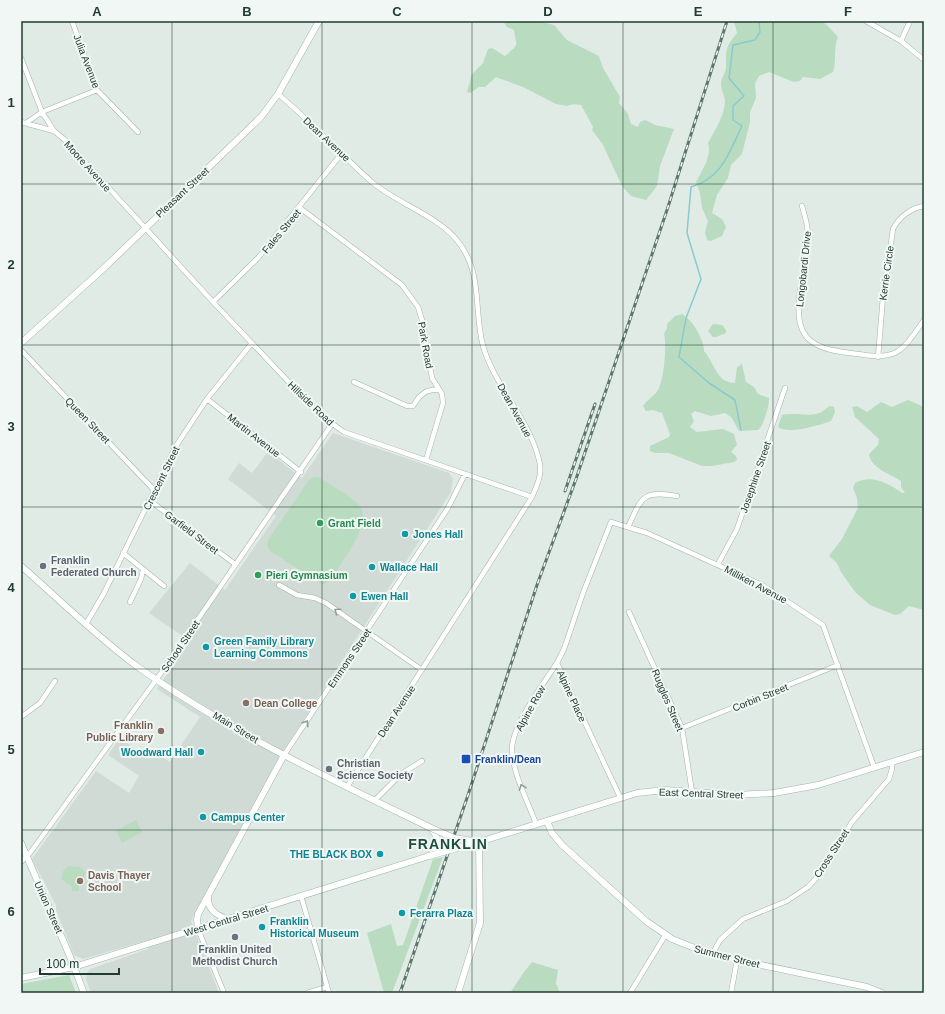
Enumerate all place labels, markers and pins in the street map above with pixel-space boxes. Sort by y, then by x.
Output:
marker: Grant Field [315,518,325,528]
place label: Grant Field [328,518,381,529]
marker: Jones Hall [400,529,410,539]
place label: Jones Hall [413,529,463,540]
place label: Franklin Federated Church [51,555,137,578]
marker: Franklin Federated Church [38,561,48,571]
marker: Wallace Hall [367,562,377,572]
place label: Wallace Hall [380,562,438,573]
marker: Pieri Gymnasium [253,570,263,580]
place label: Pieri Gymnasium [266,570,348,581]
marker: Ewen Hall [348,591,358,601]
place label: Ewen Hall [361,591,408,602]
place label: Green Family Library Learning Commons [214,636,314,659]
marker: Green Family Library Learning Commons [201,642,211,652]
marker: Dean College [241,698,251,708]
place label: Dean College [254,698,318,709]
place label: Franklin Public Library [86,720,153,743]
marker: Franklin Public Library [156,726,166,736]
place label: Woodward Hall [121,747,193,758]
marker: Woodward Hall [196,747,206,757]
marker: Franklin/Dean [460,753,472,765]
place label: Franklin/Dean [475,754,541,765]
place label: Christian Science Society [337,758,414,781]
marker: Christian Science Society [324,764,334,774]
marker: Campus Center [198,812,208,822]
place label: Campus Center [211,812,285,823]
place label: THE BLACK BOX [290,849,372,860]
marker: THE BLACK BOX [375,849,385,859]
place label: Davis Thayer School [88,870,150,893]
marker: Davis Thayer School [75,876,85,886]
marker: Ferarra Plaza [397,908,407,918]
place label: Ferarra Plaza [410,908,473,919]
place label: Franklin Historical Museum [270,916,359,939]
marker: Franklin Historical Museum [257,922,267,932]
marker: Franklin United Methodist Church [230,932,240,942]
place label: Franklin United Methodist Church [193,944,278,967]

